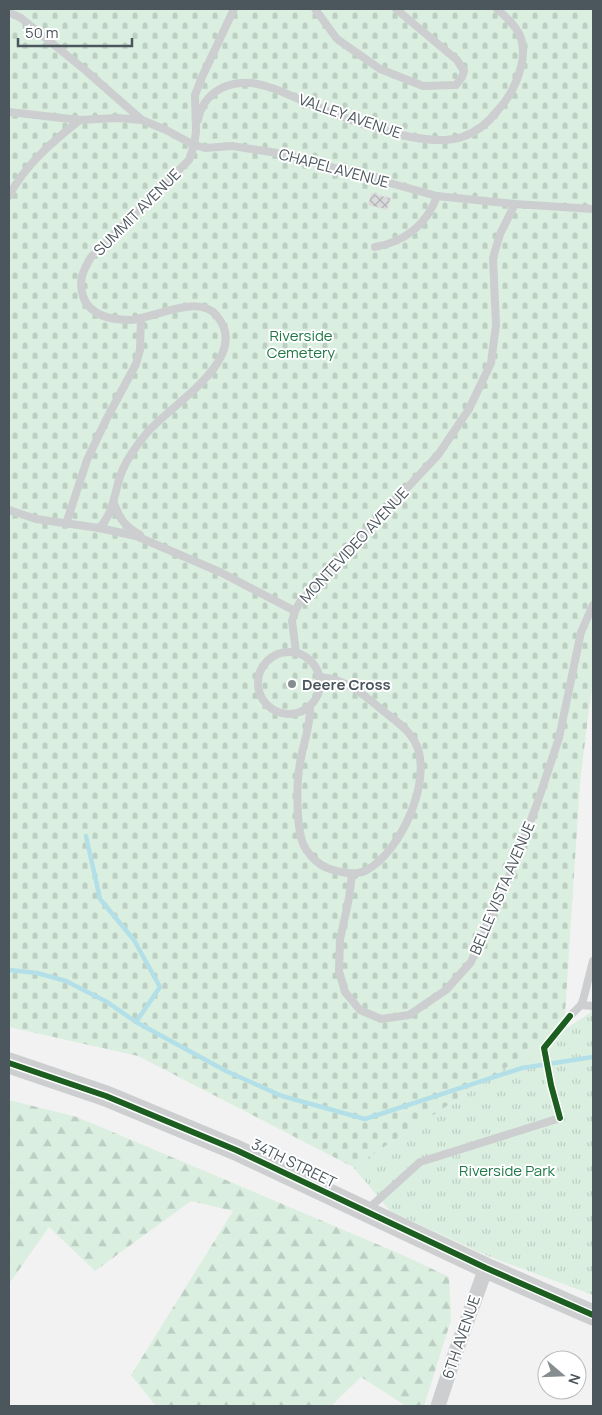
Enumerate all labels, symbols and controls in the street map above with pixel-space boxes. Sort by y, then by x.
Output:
scale bar [18,15,131,47]
text: 50 m [25,22,59,43]
street label: VALLEY AVENUE [296,89,404,143]
street label: CHAPEL AVENUE [277,143,391,193]
street label: SUMMIT AVENUE [89,164,185,260]
park label: Riverside Cemetery [267,325,335,363]
street label: MONTEVIDEO AVENUE [295,483,413,607]
place label: Deere Cross [302,674,391,695]
marker: Deere Cross [286,678,298,690]
street label: BELLE VISTA AVENUE [464,818,540,958]
street label: 34TH STREET [248,1133,340,1193]
park label: Riverside Park [459,1160,556,1181]
street label: 6TH AVENUE [437,1292,485,1382]
north arrow [537,1350,587,1400]
text: N [564,1372,585,1387]

